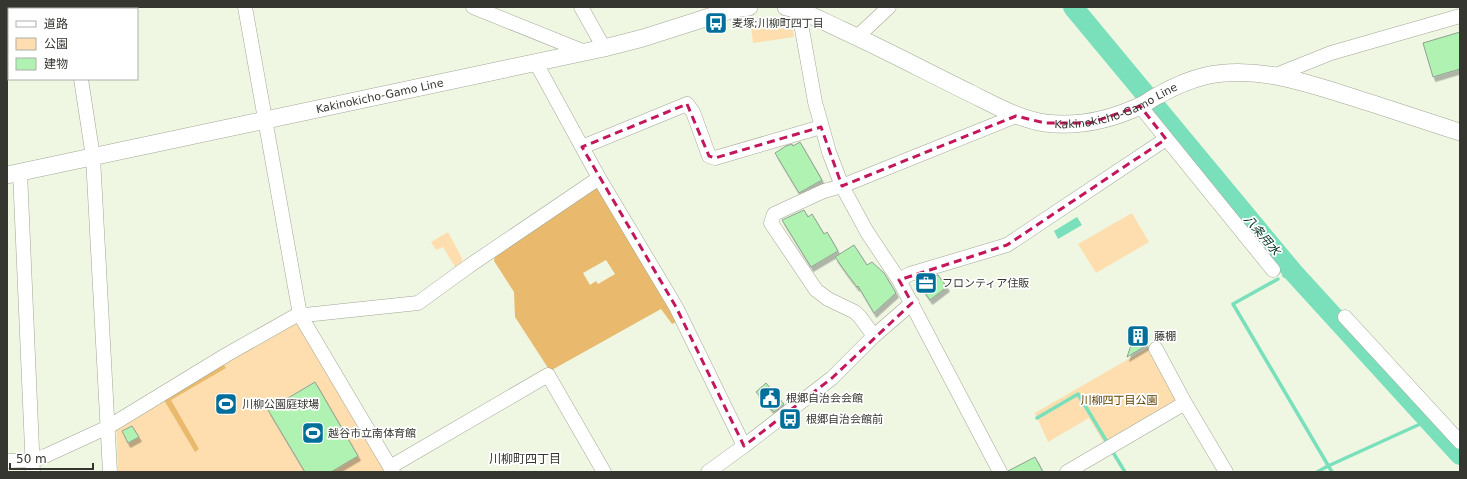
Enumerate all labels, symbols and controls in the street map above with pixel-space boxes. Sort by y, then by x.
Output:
legend [8,8,138,80]
bus stop icon: 麦塚;川柳町四丁目 [703,10,729,36]
text: 道路 [44,17,68,31]
place label: 麦塚;川柳町四丁目 [732,17,824,30]
text: 公園 [44,37,68,51]
text: 建物 [44,57,68,71]
street label: Kakinokicho-Gamo Line [315,76,445,116]
street label: Kakinokicho-Gamo Line [1054,80,1179,131]
water label: 八条用水 [1241,212,1284,259]
office icon: フロンティア住販 [913,270,939,296]
place label: フロンティア住販 [942,277,1029,290]
building icon: 藤棚 [1125,323,1151,349]
place label: 藤棚 [1154,330,1176,343]
public building icon: 根郷自治会会館 [757,385,783,411]
sports icon: 川柳公園庭球場 [213,391,239,417]
place label: 根郷自治会会館 [786,392,863,405]
park label: 川柳四丁目公園 [1081,394,1158,407]
place label: 川柳公園庭球場 [242,398,319,411]
bus stop icon: 根郷自治会館前 [777,406,803,432]
place label: 根郷自治会館前 [806,413,883,426]
sports icon: 越谷市立南体育館 [300,420,326,446]
place label: 越谷市立南体育館 [328,427,416,440]
scale bar [10,445,93,471]
text: 50 m [16,452,47,466]
district label: 川柳町四丁目 [489,452,561,466]

